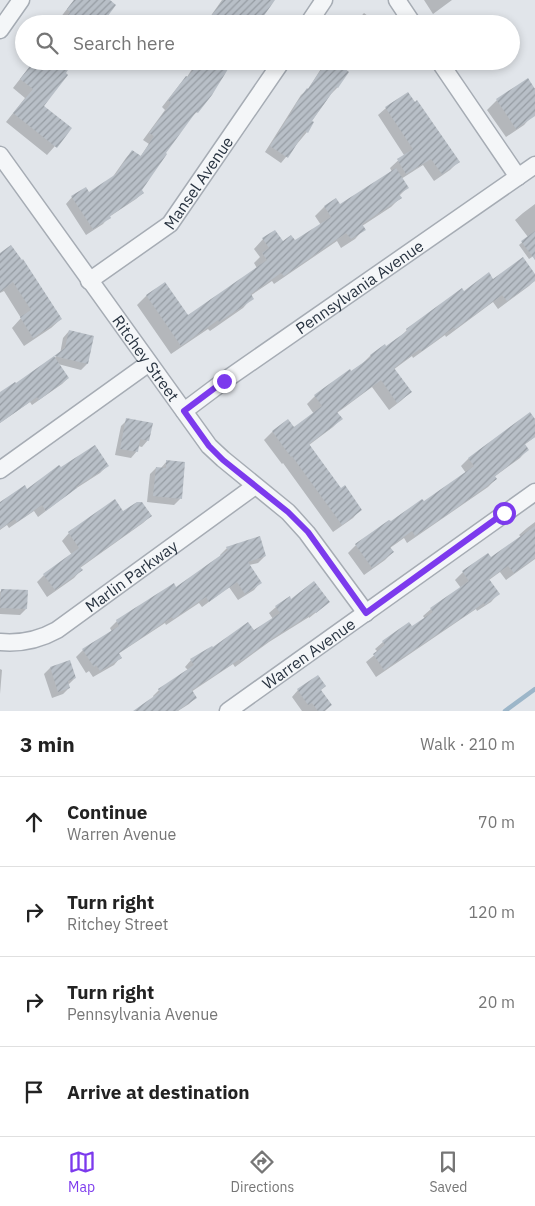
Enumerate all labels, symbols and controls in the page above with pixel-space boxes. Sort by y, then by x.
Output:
search box [15,15,520,70]
icon: search [33,29,61,57]
text: Search here [73,31,175,55]
street label: Mansel Avenue [159,132,237,233]
street label: Pennsylvania Avenue [292,235,428,338]
street label: Ritchey Street [108,311,184,405]
route end [213,370,236,393]
route start [493,502,516,525]
street label: Marlin Parkway [81,536,182,616]
street label: Warren Avenue [258,613,359,693]
text: 3 min [20,730,75,758]
text: Walk · 210 m [420,734,515,754]
text: Continue [67,800,147,824]
icon: ahead [20,808,48,836]
text: 70 m [478,812,515,832]
text: Warren Avenue [67,824,176,844]
text: Turn right [67,890,154,914]
icon: right [20,898,48,926]
text: 120 m [468,902,515,922]
text: Ritchey Street [67,914,168,934]
text: Turn right [67,980,154,1004]
icon: right [20,988,48,1016]
text: 20 m [478,992,515,1012]
text: Pennsylvania Avenue [67,1004,218,1024]
icon: arrive [20,1078,48,1106]
text: Arrive at destination [67,1080,250,1104]
tab: Map [68,1148,96,1196]
tab: Directions [231,1148,294,1196]
tab: Saved [429,1148,467,1196]

